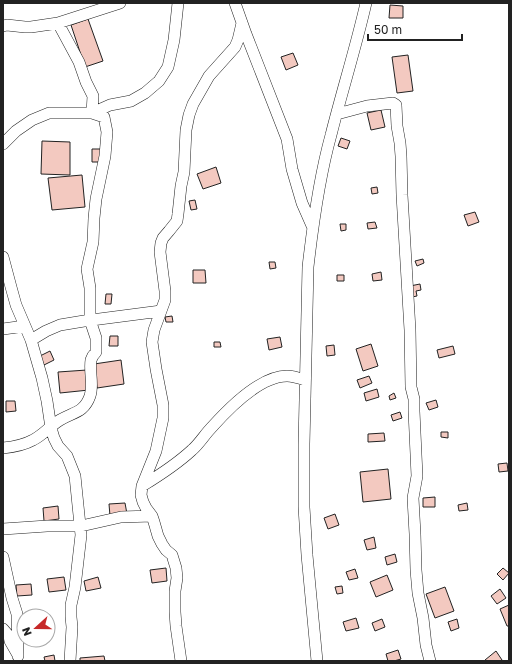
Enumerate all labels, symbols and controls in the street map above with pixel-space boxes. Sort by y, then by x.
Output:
scale bar [368,16,462,42]
text: 50 m [374,22,402,37]
north arrow [16,608,56,648]
text: N [19,626,34,638]

